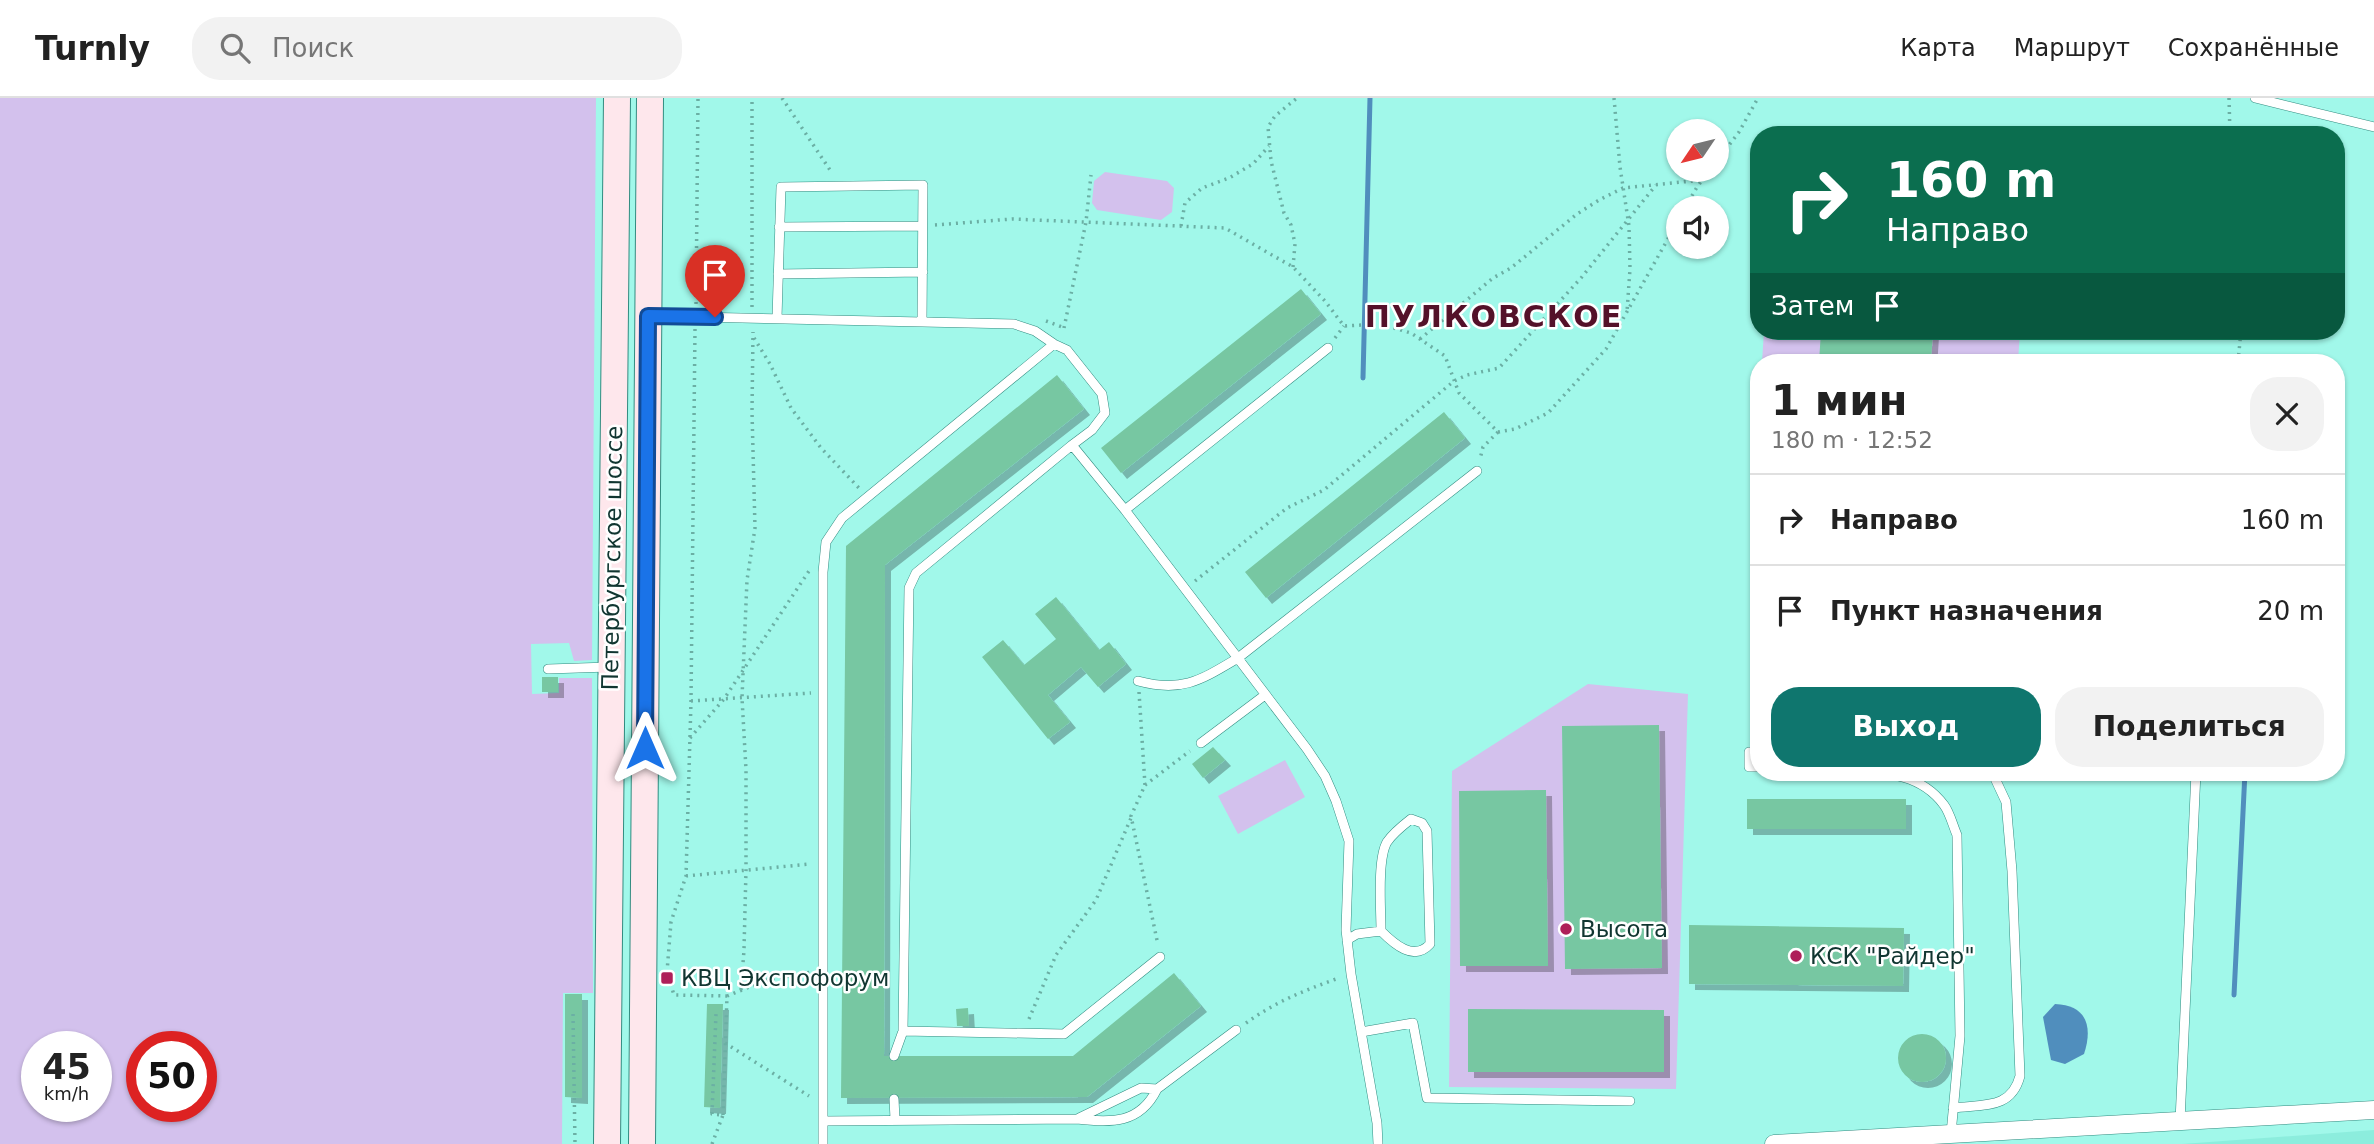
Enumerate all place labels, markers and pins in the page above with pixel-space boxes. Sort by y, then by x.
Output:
pin [685,245,745,317]
place label: Высота [1580,916,1668,942]
marker: Высота [1558,921,1574,937]
place label: КСК "Райдер" [1810,943,1975,969]
marker: КСК "Райдер" [1788,948,1804,964]
place label: КВЦ Экспофорум [681,965,889,991]
marker: КВЦ Экспофорум [659,970,675,986]

